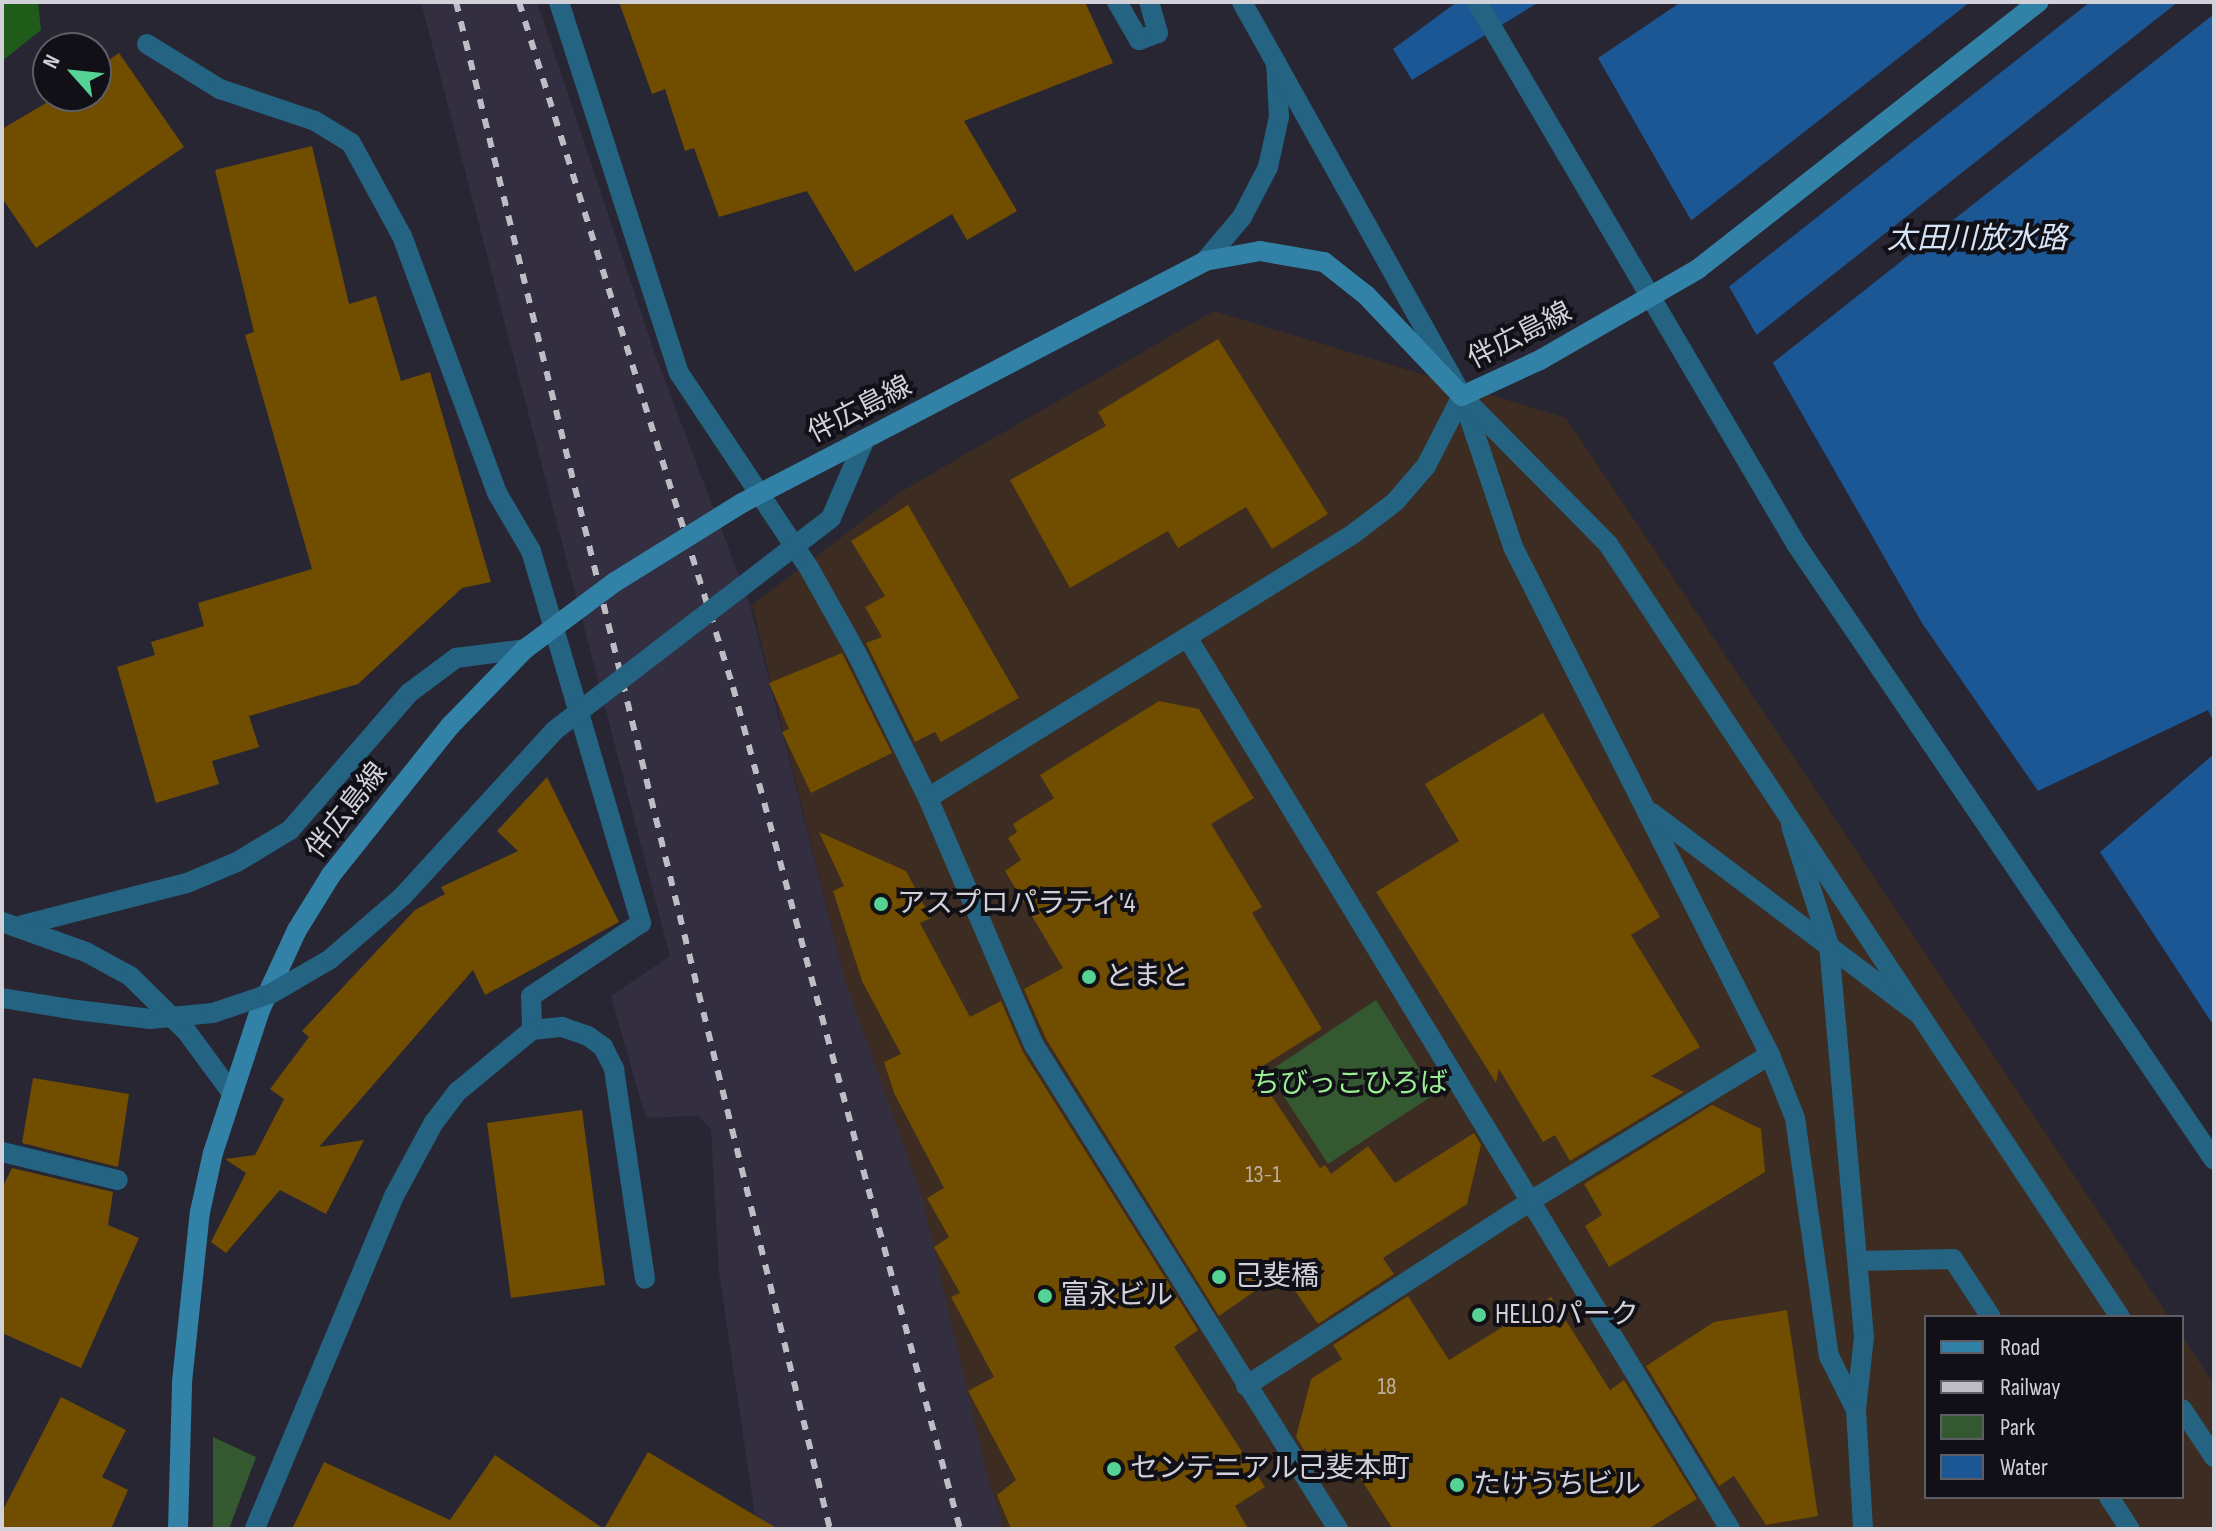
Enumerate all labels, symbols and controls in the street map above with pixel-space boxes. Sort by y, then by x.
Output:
north arrow [32,32,112,112]
text: N [37,50,67,73]
water label: 太田川放水路 [1887,221,2067,257]
street label: 伴広島線 [1462,296,1578,376]
street label: 伴広島線 [802,370,918,450]
street label: 伴広島線 [299,757,395,865]
place label: アスプロパラティ'4 [897,887,1137,921]
marker: アスプロパラティ'4 [872,895,890,913]
place label: とまと [1105,960,1189,994]
marker: とまと [1080,968,1098,986]
park label: ちびっこひろば [1252,1067,1448,1101]
house number: 13-1 [1245,1161,1281,1189]
place label: 己斐橋 [1235,1260,1319,1294]
marker: 己斐橋 [1210,1268,1228,1286]
place label: 富永ビル [1061,1279,1173,1313]
marker: 富永ビル [1036,1287,1054,1305]
place label: HELLOパーク [1495,1298,1639,1332]
marker: HELLOパーク [1470,1306,1488,1324]
legend [1924,1315,2184,1499]
text: Road [2000,1333,2040,1362]
house number: 18 [1378,1373,1396,1401]
text: Railway [2000,1373,2060,1402]
text: Park [2000,1413,2035,1442]
place label: センテニアル己斐本町 [1130,1452,1410,1486]
text: Water [2000,1453,2048,1482]
marker: センテニアル己斐本町 [1105,1460,1123,1478]
place label: たけうちビル [1473,1468,1641,1502]
marker: たけうちビル [1448,1476,1466,1494]

